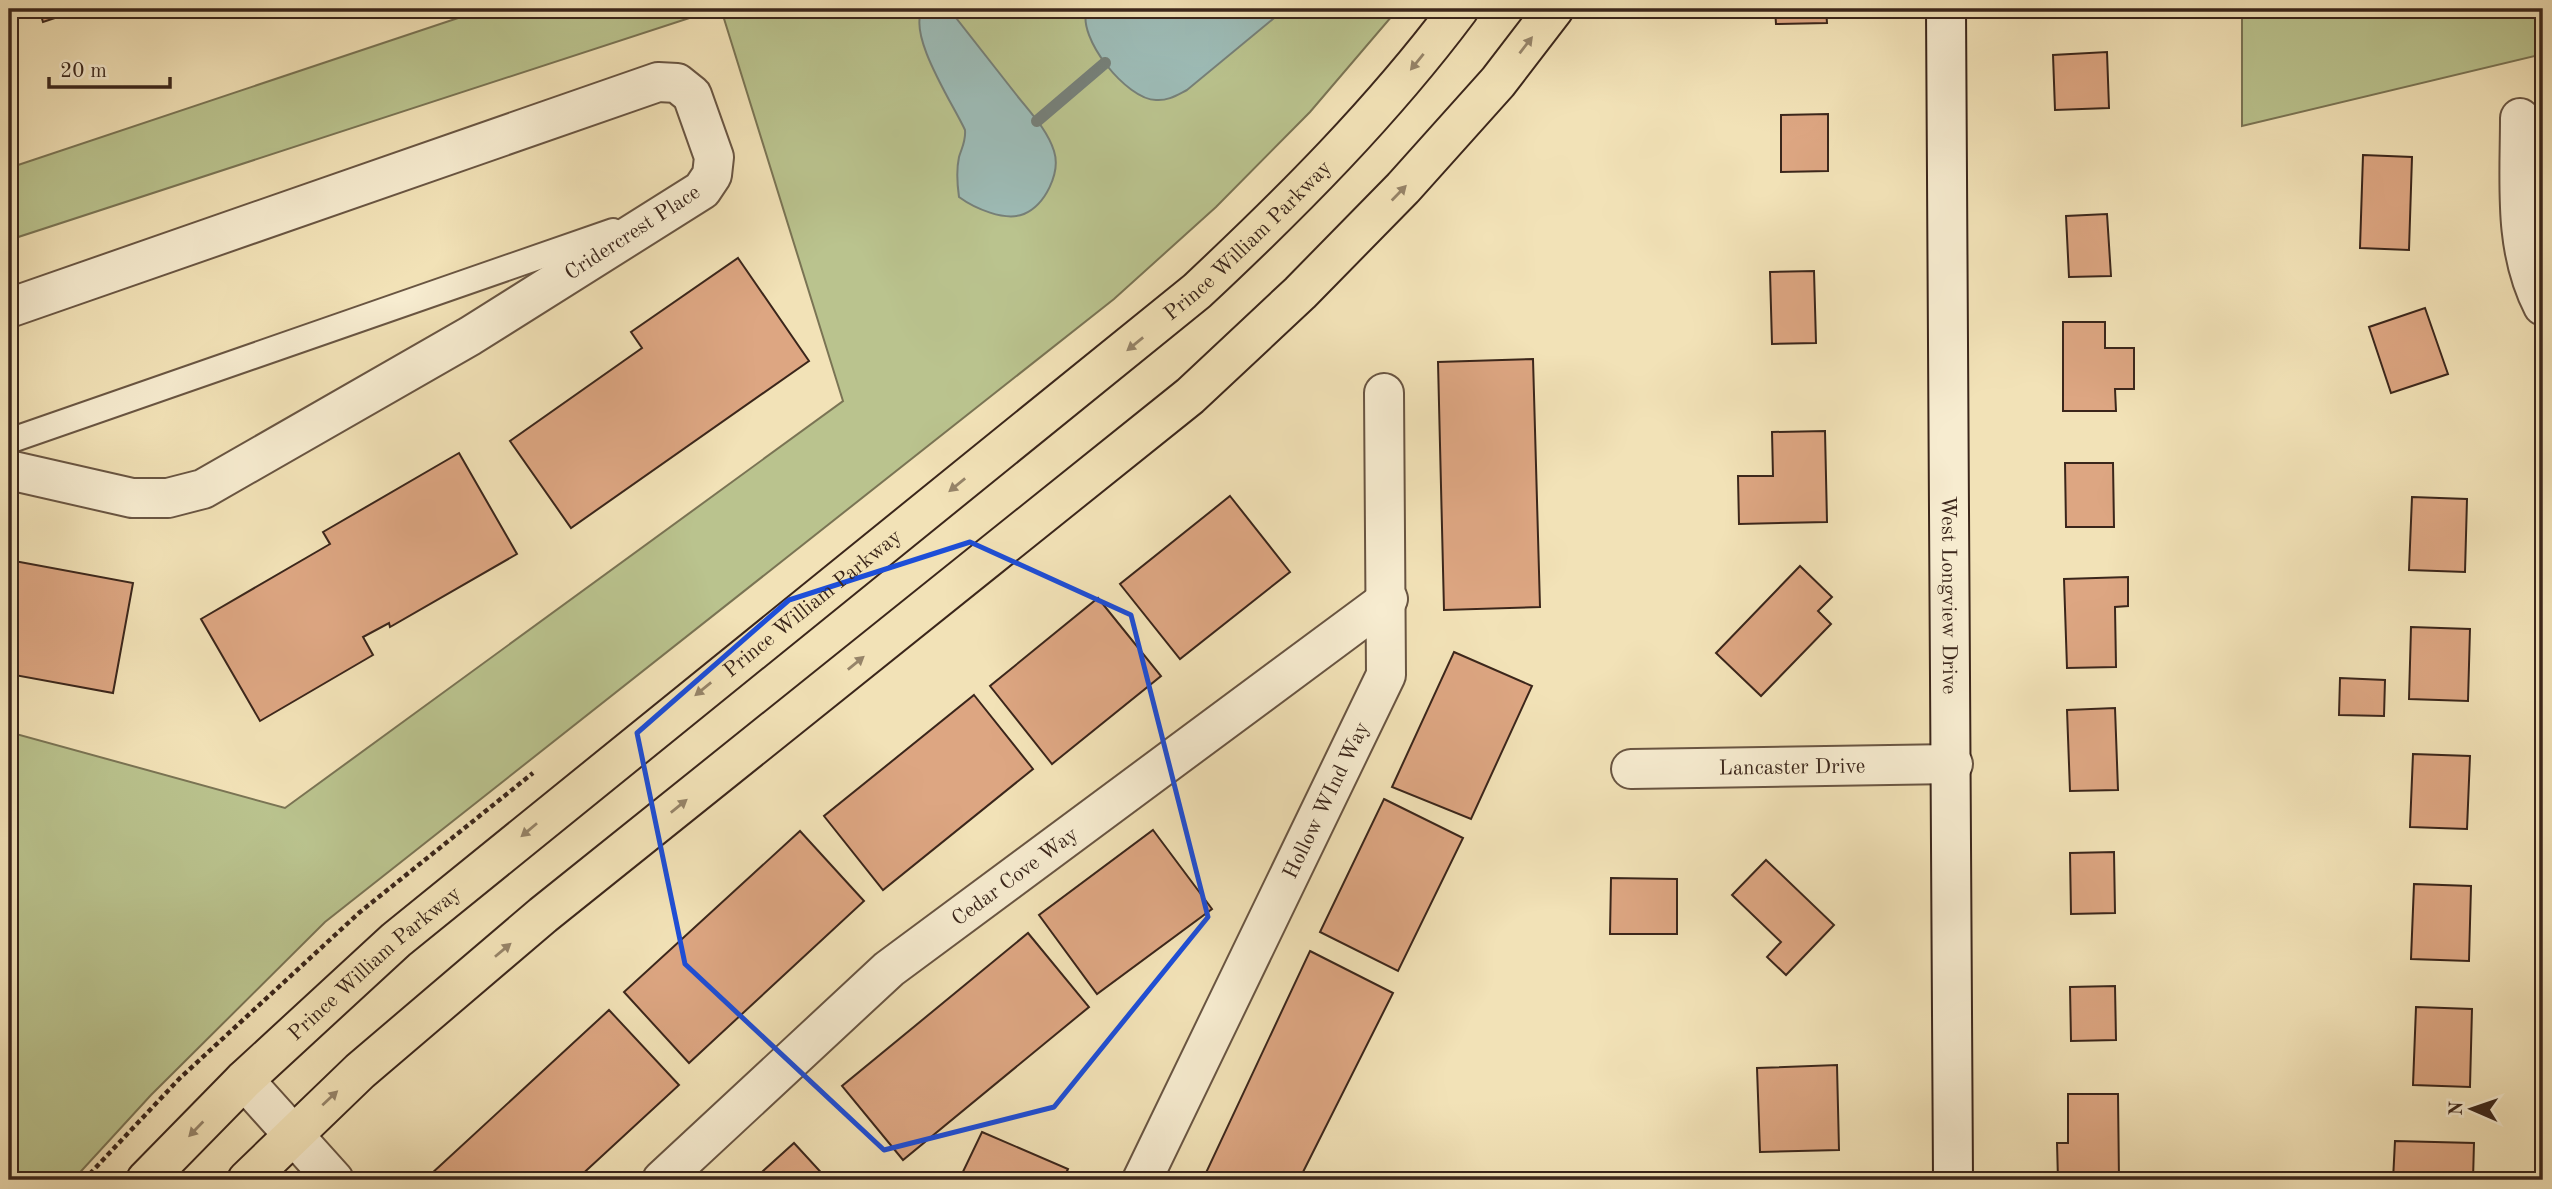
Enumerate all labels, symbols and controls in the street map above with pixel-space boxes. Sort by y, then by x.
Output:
one-way arrow [1519,37,1534,55]
scale bar [49,46,170,90]
one-way arrow [1409,53,1424,71]
text: 20 m [60,61,107,82]
street label: Prince William Parkway [1161,157,1336,325]
street label: Cridercrest Place [561,182,704,285]
one-way arrow [1390,184,1407,201]
one-way arrow [1126,336,1144,351]
one-way arrow [948,478,966,493]
street label: West Longview Drive [1937,496,1959,694]
street label: Prince William Parkway [720,526,906,682]
one-way arrow [847,656,865,671]
one-way arrow [695,682,713,697]
street label: Hollow WInd Way [1280,719,1374,882]
street label: Lancaster Drive [1719,756,1865,780]
one-way arrow [670,799,687,814]
one-way arrow [520,822,537,837]
street label: Cedar Cove Way [948,824,1082,931]
street label: Prince William Parkway [285,883,465,1045]
one-way arrow [494,943,511,958]
north arrow [2436,1074,2506,1144]
one-way arrow [322,1090,339,1107]
text: N [2448,1100,2467,1116]
one-way arrow [188,1121,204,1137]

